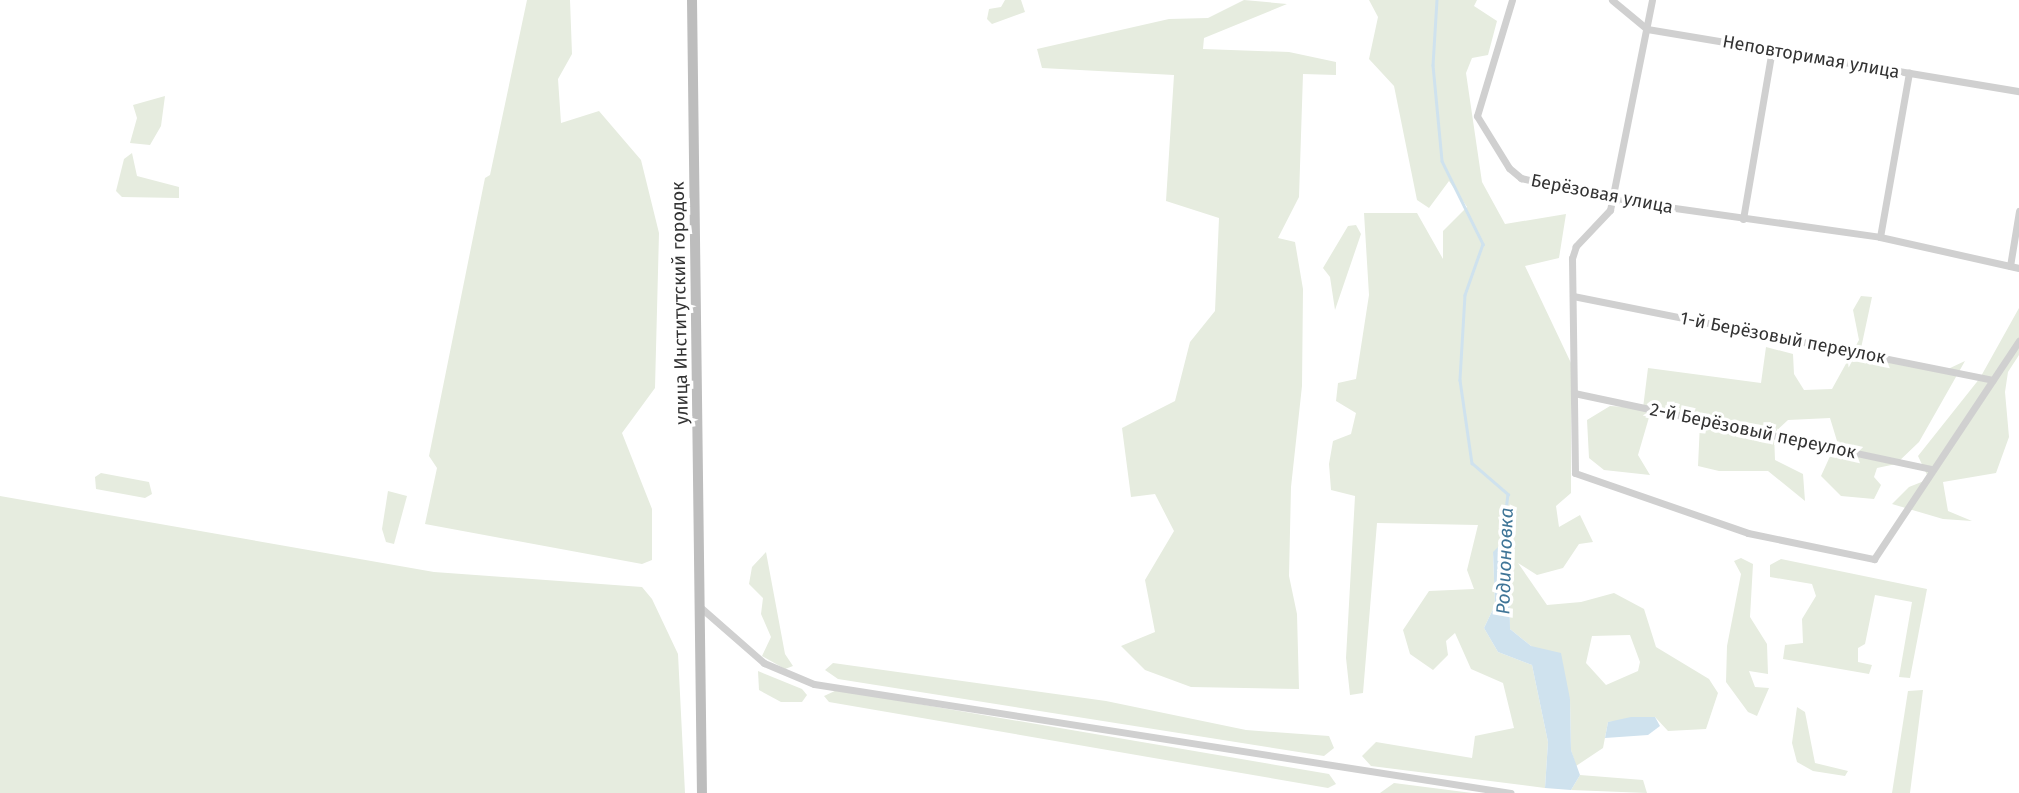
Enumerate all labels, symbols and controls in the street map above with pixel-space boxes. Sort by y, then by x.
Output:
street label: Неповторимая улица [1721,31,1901,83]
street label: Берёзовая улица [1529,170,1675,218]
street label: улица Институтский городок [667,181,693,425]
street label: 1-й Берёзовый переулок [1678,307,1888,369]
street label: 2-й Берёзовый переулок [1648,399,1858,463]
water label: Родионовка [1492,507,1518,615]

